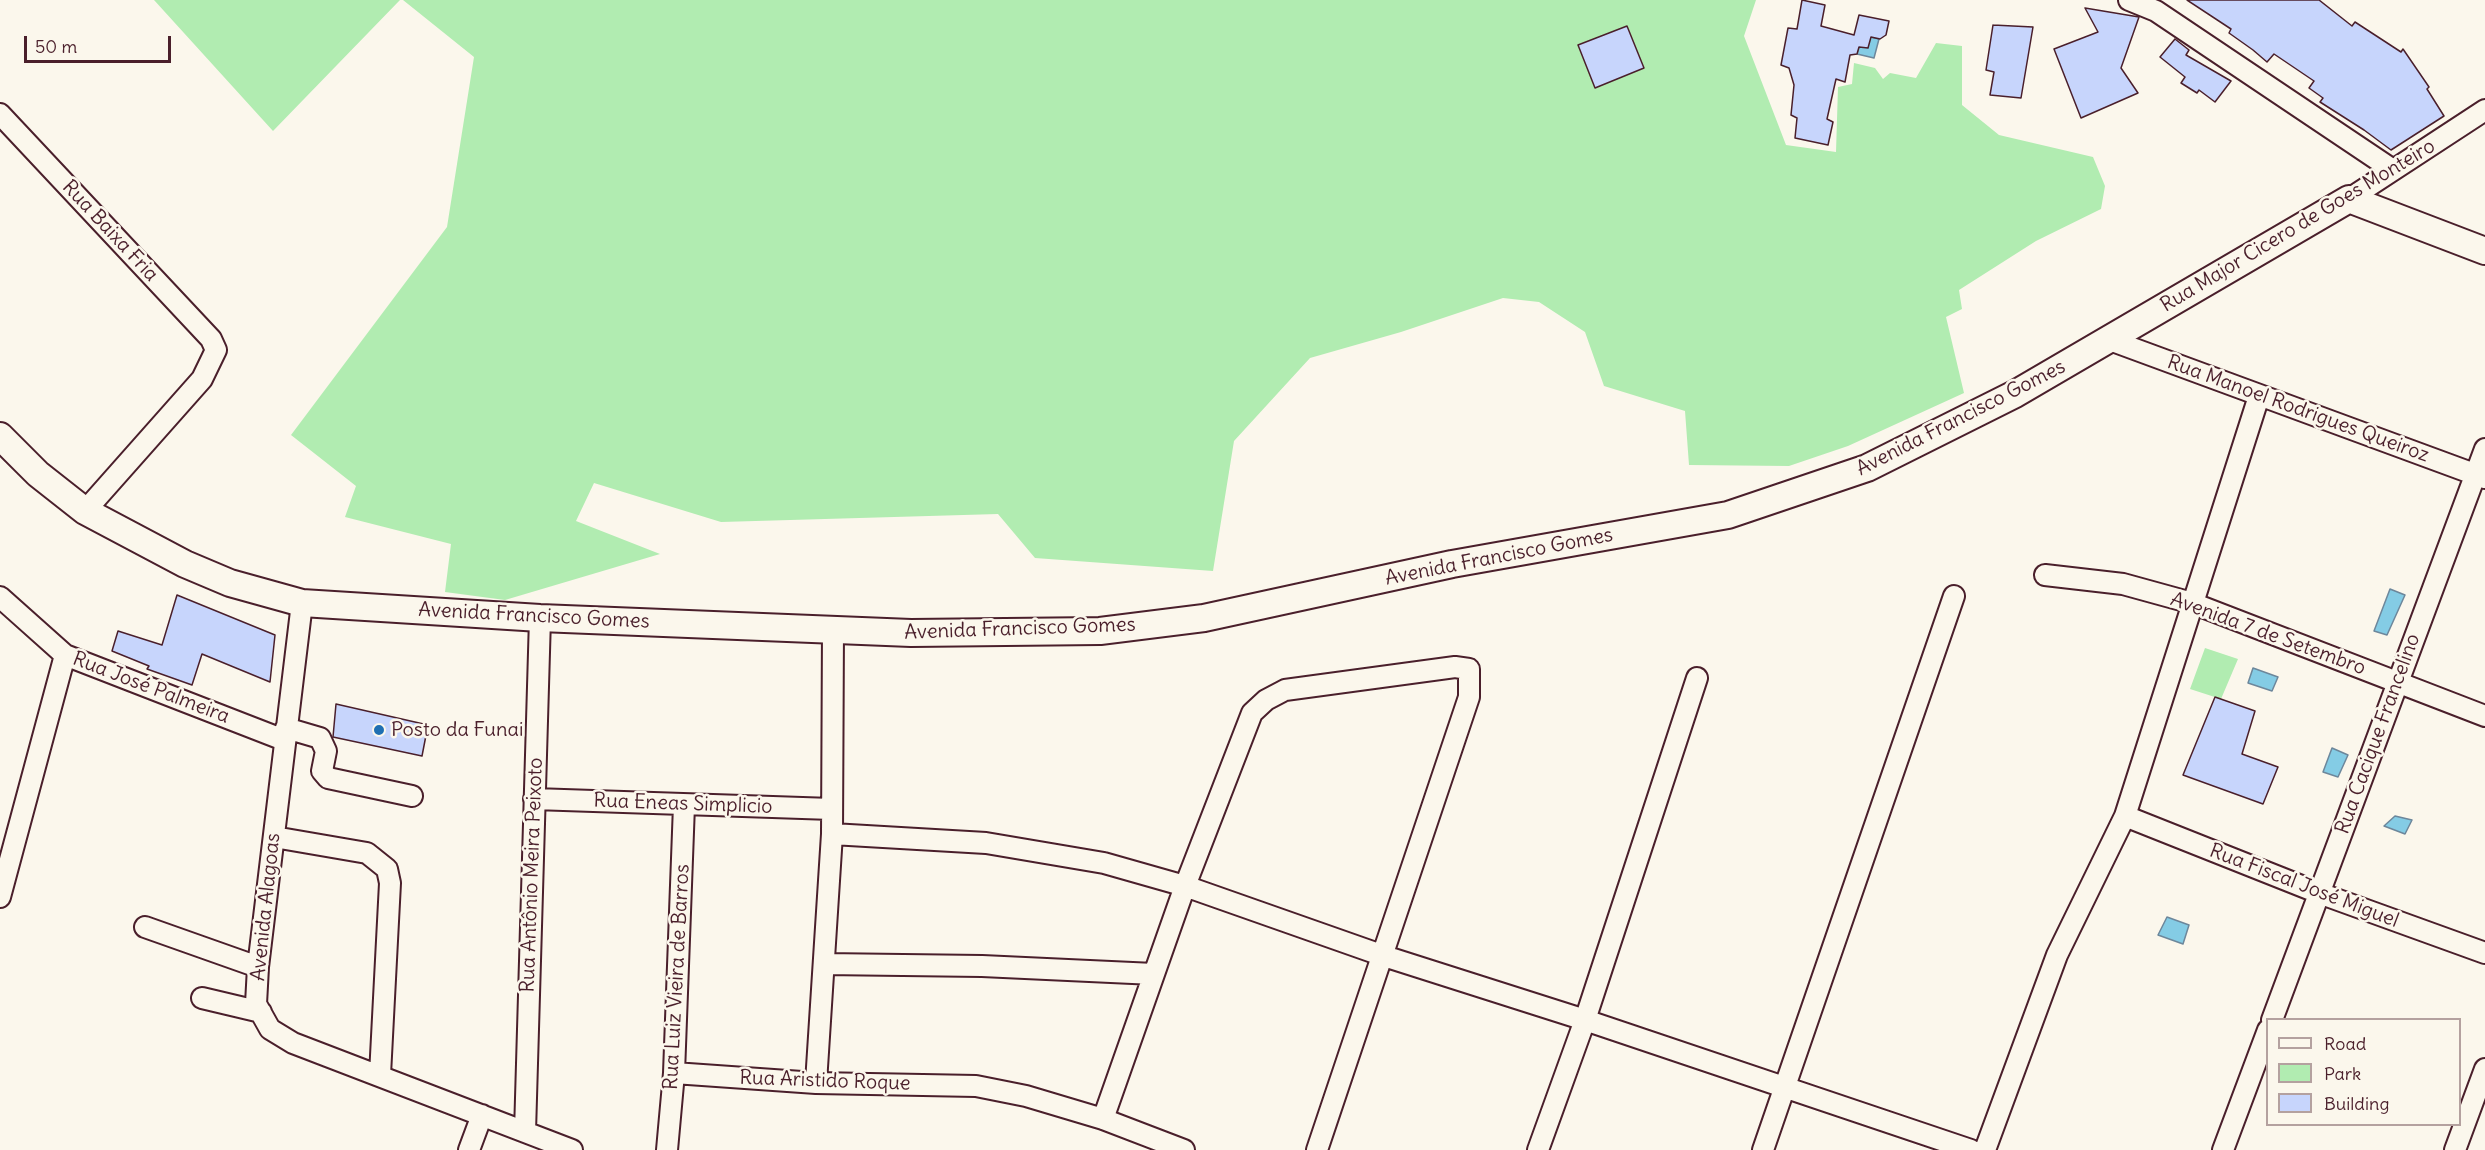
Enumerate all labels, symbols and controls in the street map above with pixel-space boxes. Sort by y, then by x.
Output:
scale bar [27,24,174,62]
text: 50 m [35,35,77,58]
street label: Rua Major Cicero de Goes Monteiro [2156,134,2440,318]
street label: Rua Baixa Fria [57,175,163,287]
street label: Rua Manoel Rodrigues Queiroz [2164,350,2432,468]
street label: Avenida Francisco Gomes [1852,355,2070,481]
street label: Avenida Francisco Gomes [1383,523,1615,591]
street label: Avenida 7 de Setembro [2167,588,2369,680]
street label: Avenida Francisco Gomes [418,598,650,634]
street label: Avenida Francisco Gomes [904,613,1136,645]
street label: Rua Cacique Francelino [2331,631,2425,837]
street label: Rua José Palmeira [69,647,233,729]
place label: Posto da Funai [391,718,523,742]
marker: Posto da Funai [372,723,386,737]
street label: Rua Antônio Meira Peixoto [516,757,548,993]
street label: Rua Eneas Simplicio [593,789,773,819]
street label: Avenida Alagoas [246,832,286,982]
street label: Rua Fiscal José Miguel [2206,839,2402,933]
street label: Rua Luiz Vieira de Barros [659,863,695,1091]
legend [2266,1018,2461,1126]
text: Road [2324,1032,2366,1055]
text: Park [2324,1062,2361,1085]
street label: Rua Aristido Roque [739,1066,911,1096]
text: Building [2324,1092,2389,1115]

